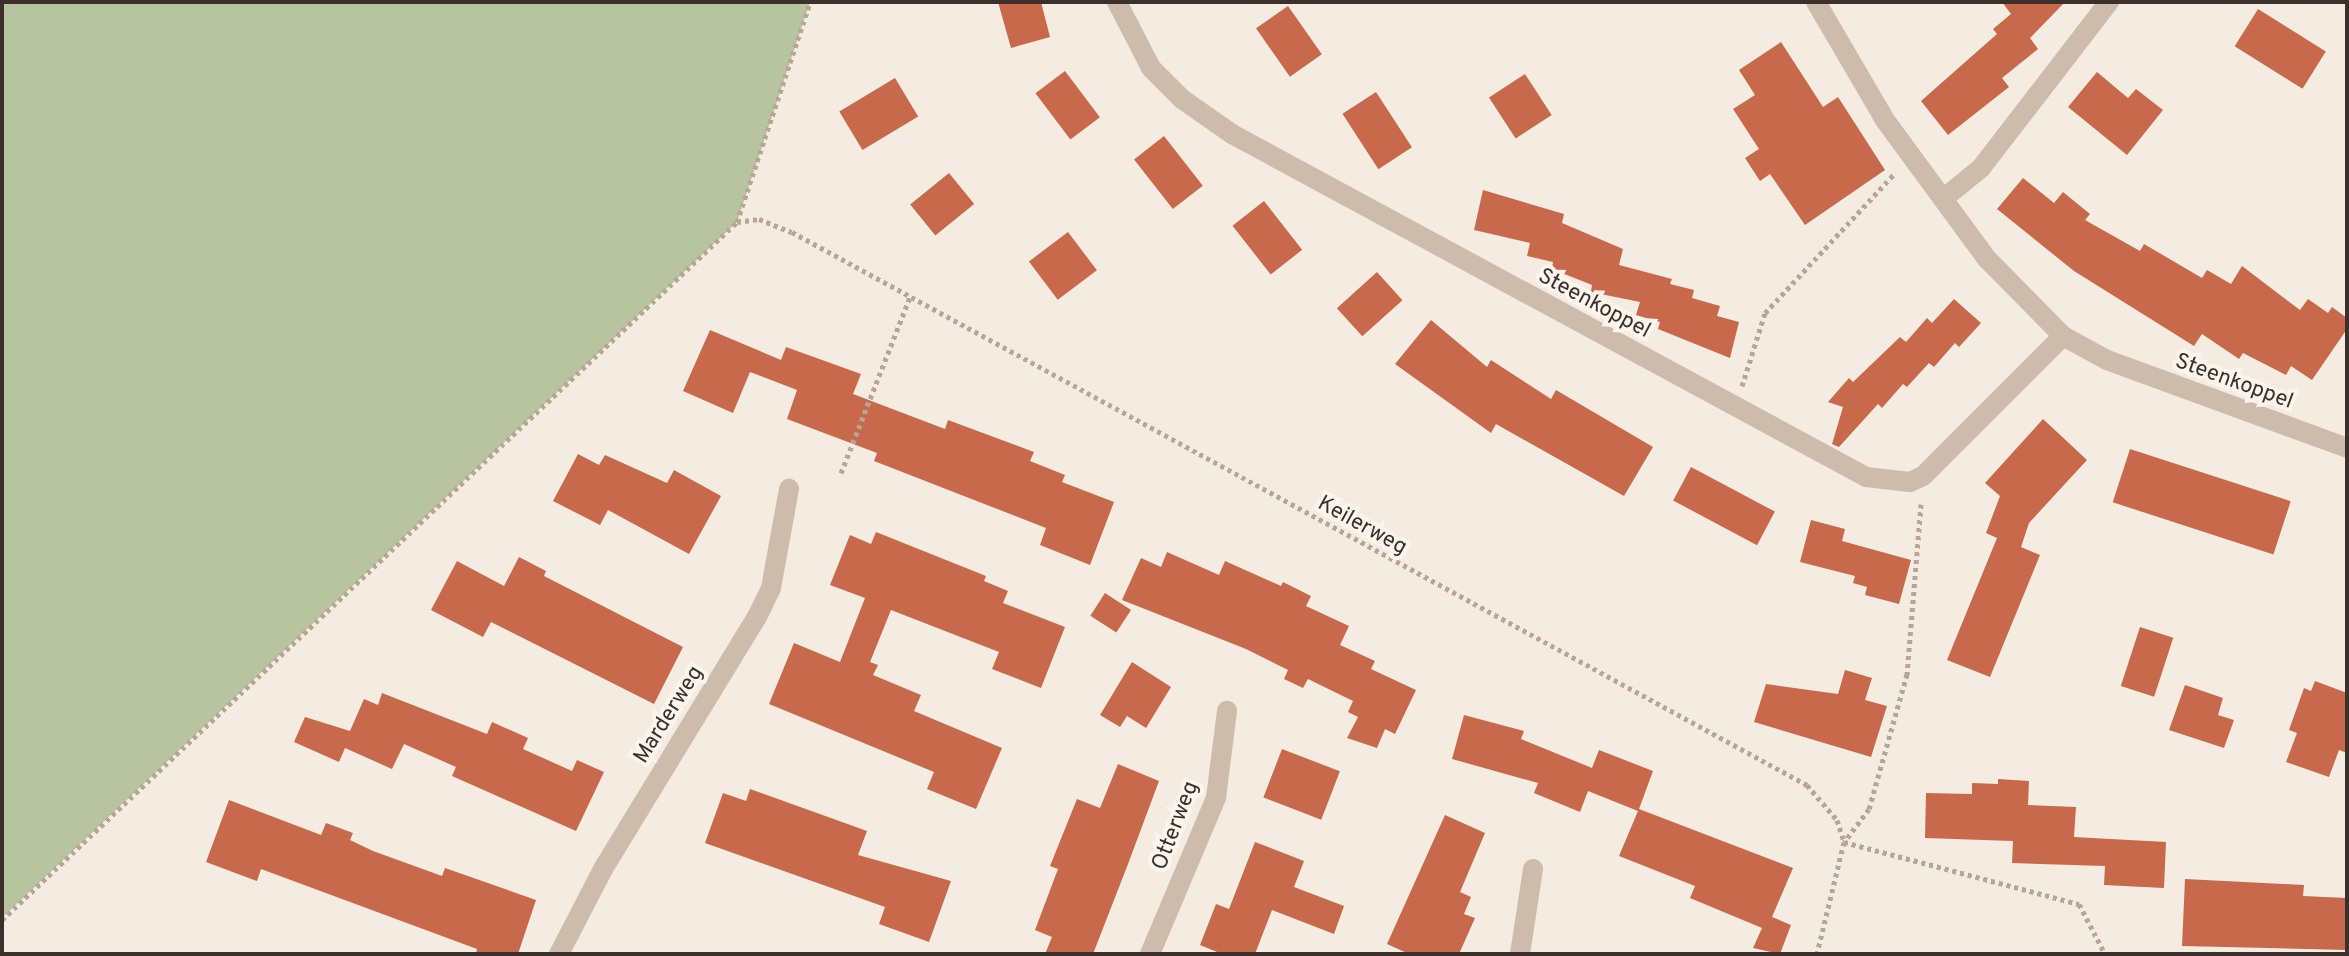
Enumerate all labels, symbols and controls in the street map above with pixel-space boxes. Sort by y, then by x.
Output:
street label: Steenkoppel [1533,263,1655,345]
street label: Steenkoppel [2171,348,2297,416]
street label: Keilerweg [1313,491,1411,561]
street label: Marderweg [629,661,709,769]
street label: Otterweg [1147,778,1205,874]

